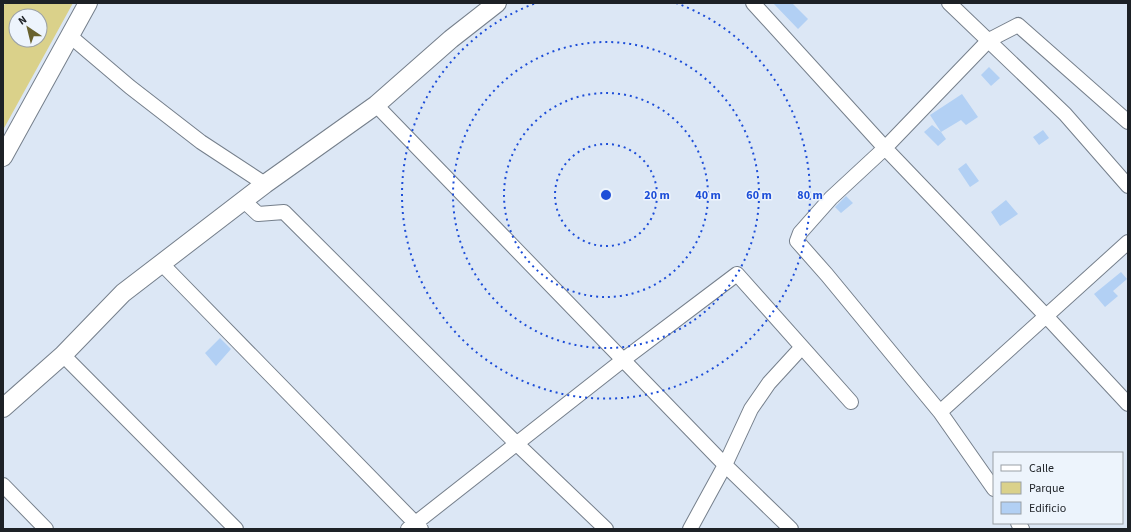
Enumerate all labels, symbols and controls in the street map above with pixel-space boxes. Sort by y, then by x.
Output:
north arrow [8,8,48,48]
text: N [15,12,30,28]
text: 20 m [644,187,670,204]
text: 40 m [695,187,721,204]
text: 60 m [746,187,772,204]
text: 80 m [797,187,823,204]
centre of rings [599,188,613,202]
legend [993,452,1123,524]
text: Calle [1029,460,1054,477]
text: Parque [1029,480,1065,497]
text: Edificio [1029,500,1066,517]

